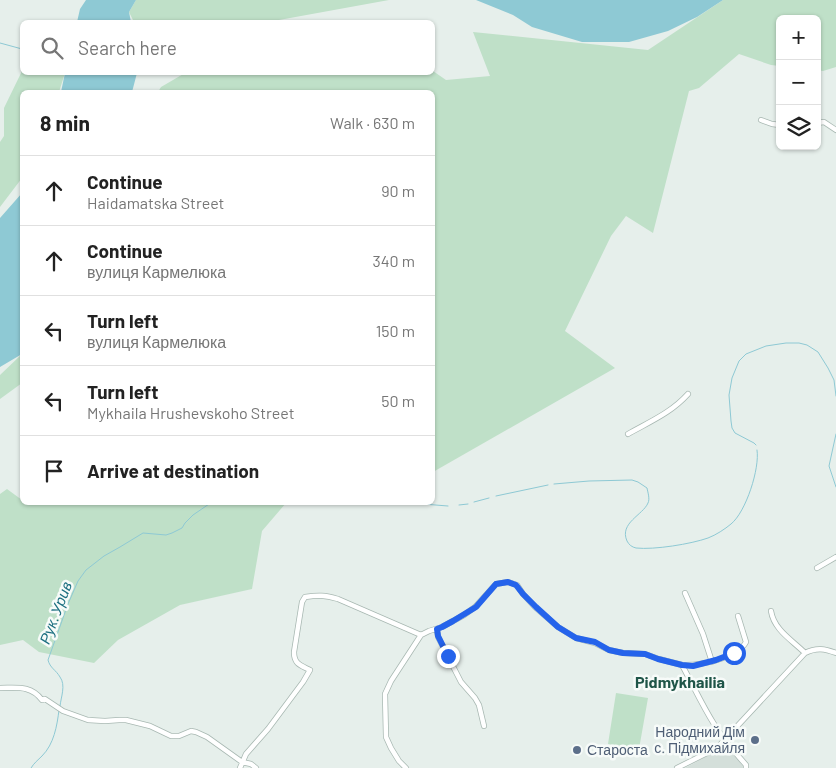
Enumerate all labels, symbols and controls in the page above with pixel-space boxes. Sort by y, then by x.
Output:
map controls [776,15,821,150]
button: + [776,15,821,60]
search box [20,20,435,75]
icon: search [38,34,66,62]
text: Search here [78,36,177,59]
button: − [776,60,821,105]
button: layers [776,105,821,150]
text: 8 min [40,110,90,135]
text: Walk · 630 m [330,113,415,132]
text: Continue [87,170,163,193]
icon: ahead [40,177,68,205]
text: 90 m [381,181,415,200]
text: Haidamatska Street [87,193,224,212]
text: Continue [87,239,163,262]
icon: ahead [40,247,68,275]
text: 340 m [372,251,415,270]
text: вулиця Кармелюка [87,262,226,281]
text: Turn left [87,309,158,332]
icon: left [40,317,68,345]
text: 150 m [376,321,415,340]
text: вулиця Кармелюка [87,332,226,351]
text: Turn left [87,380,158,403]
icon: left [40,387,68,415]
text: 50 m [381,391,415,410]
text: Mykhaila Hrushevskoho Street [87,403,295,422]
icon: arrive [40,457,68,485]
text: Arrive at destination [87,459,259,482]
water label: Рук. Урив [35,579,75,646]
route start [723,642,746,665]
route end [437,645,460,668]
district label: Pidmykhailia [635,672,725,691]
place label: Народний Дім с. Підмихайля [654,723,745,756]
marker: Народний Дім с. Підмихайля [749,734,761,746]
place label: Староста [587,741,648,758]
marker: Староста [571,744,583,756]

